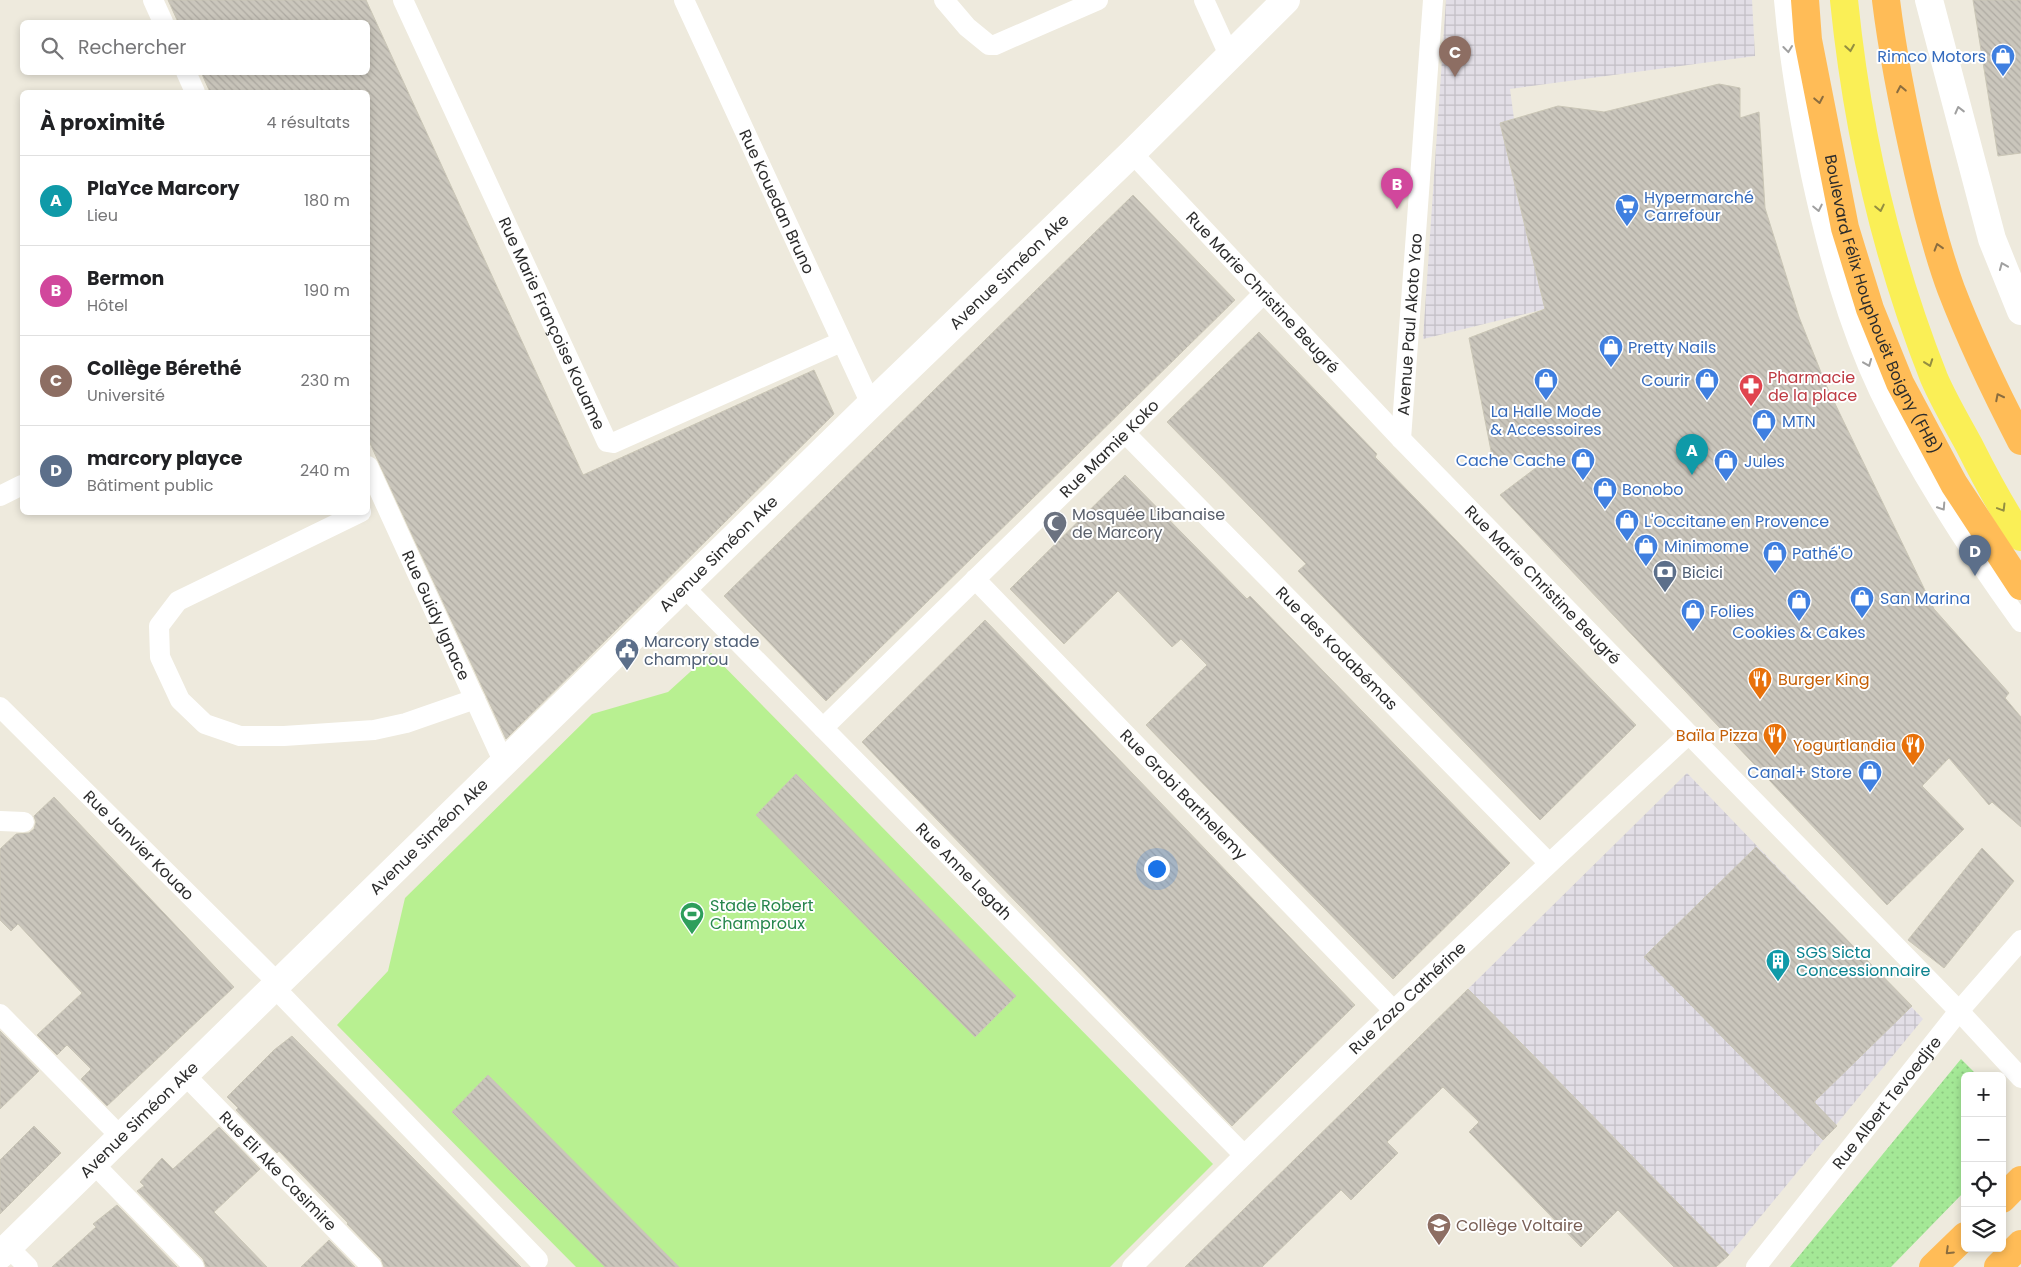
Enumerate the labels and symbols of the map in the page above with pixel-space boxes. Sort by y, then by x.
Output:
pin: C [1439,36,1471,77]
shop icon: Rimco Motors [1990,43,2016,77]
one-way arrow [1844,44,1854,53]
one-way arrow [1782,45,1793,53]
place label: Rimco Motors [1877,45,1986,68]
one-way arrow [1896,84,1906,93]
one-way arrow [1813,96,1824,104]
one-way arrow [1954,106,1964,114]
street label: Rue Kouedan Bruno [734,125,821,277]
street label: Boulevard Félix Houphouët Boigny (FHB) [1819,152,1947,458]
pin: B [1381,168,1413,209]
place label: Hypermarché Carrefour [1644,186,1754,227]
supermarket icon: Hypermarché Carrefour [1614,193,1640,227]
one-way arrow [1812,204,1823,213]
one-way arrow [1874,204,1885,213]
street label: Rue Marie Christine Beugré [1181,206,1345,378]
street label: Avenue Siméon Ake [944,208,1074,334]
street label: Rue Marie Françoise Kouame [493,213,611,433]
street label: Avenue Paul Akoto Yao [1391,232,1427,416]
one-way arrow [1934,243,1944,251]
one-way arrow [1999,262,2009,271]
shop icon: Pretty Nails [1598,334,1624,368]
place label: Pretty Nails [1628,336,1716,359]
one-way arrow [1861,358,1872,367]
one-way arrow [1923,358,1933,367]
place label: Pharmacie de la place [1768,366,1857,407]
shop icon: La Halle Mode & Accessoires [1533,367,1559,401]
shop icon: Courir [1694,367,1720,401]
place label: Courir [1641,369,1690,392]
pharmacy icon: Pharmacie de la place [1738,373,1764,407]
street label: Rue Mamie Koko [1054,394,1164,503]
one-way arrow [1995,394,2005,403]
place label: La Halle Mode & Accessoires [1490,400,1602,441]
shop icon: MTN [1751,408,1777,442]
place label: MTN [1782,410,1816,433]
pin: A [1676,434,1708,475]
shop icon: Cache Cache [1570,447,1596,481]
shop icon: Jules [1713,448,1739,482]
place label: Cache Cache [1456,449,1566,472]
place label: Jules [1744,450,1785,473]
shop icon: Bonobo [1592,476,1618,510]
place label: Bonobo [1622,478,1684,501]
street label: Avenue Siméon Ake [654,490,783,617]
street label: Rue Marie Christine Beugré [1460,500,1626,670]
one-way arrow [1936,501,1946,510]
one-way arrow [1995,502,2005,511]
place label: Mosquée Libanaise de Marcory [1072,503,1225,544]
shop icon: L'Occitane en Provence [1614,508,1640,542]
mosque icon: Mosquée Libanaise de Marcory [1042,510,1068,544]
place label: L'Occitane en Provence [1644,510,1829,533]
shop icon: Minimome [1633,533,1659,567]
place label: Minimome [1664,535,1749,558]
pin: D [1959,535,1991,576]
shop icon: Pathé'O [1762,540,1788,574]
place label: Pathé'O [1792,542,1853,565]
street label: Rue Guidy Ignace [397,546,476,684]
bank icon: Bicici [1652,559,1678,593]
place label: Bicici [1682,561,1723,584]
street label: Rue des Kodabémas [1271,581,1403,715]
shop icon: San Marina [1849,585,1875,619]
place label: San Marina [1880,587,1970,610]
shop icon: Cookies & Cakes [1786,588,1812,622]
shop icon: Folies [1680,598,1706,632]
place label: Folies [1710,600,1754,623]
place label: Cookies & Cakes [1732,621,1866,644]
place label: Marcory stade champrou [644,630,760,671]
public building icon: Marcory stade champrou [614,637,640,671]
restaurant icon: Burger King [1747,666,1773,700]
place label: Burger King [1778,668,1870,691]
restaurant icon: Baïla Pizza [1762,722,1788,756]
street label: Rue Grobi Barthelemy [1115,724,1253,865]
place label: Baïla Pizza [1676,724,1758,747]
restaurant icon: Yogurtlandia [1900,732,1926,766]
place label: Yogurtlandia [1793,734,1896,757]
shop icon: Canal+ Store [1857,759,1883,793]
place label: Canal+ Store [1747,761,1852,784]
street label: Avenue Siméon Ake [364,773,493,900]
street label: Rue Janvier Kouao [78,785,200,905]
street label: Rue Anne Legah [911,817,1017,925]
your location [1144,856,1170,882]
place label: Stade Robert Champroux [710,894,814,935]
sports icon: Stade Robert Champroux [679,901,705,935]
street label: Rue Zozo Cathérine [1343,936,1471,1059]
place label: SGS Sicta Concessionnaire [1796,941,1931,982]
building icon: SGS Sicta Concessionnaire [1765,948,1791,982]
street label: Rue Albert Tevoedjre [1826,1031,1947,1174]
street label: Avenue Siméon Ake [74,1056,203,1183]
street label: Rue Eli Ake Casimire [214,1106,342,1236]
school or university icon: Collège Voltaire [1426,1212,1452,1246]
place label: Collège Voltaire [1456,1214,1583,1237]
one-way arrow [1945,1245,1954,1254]

